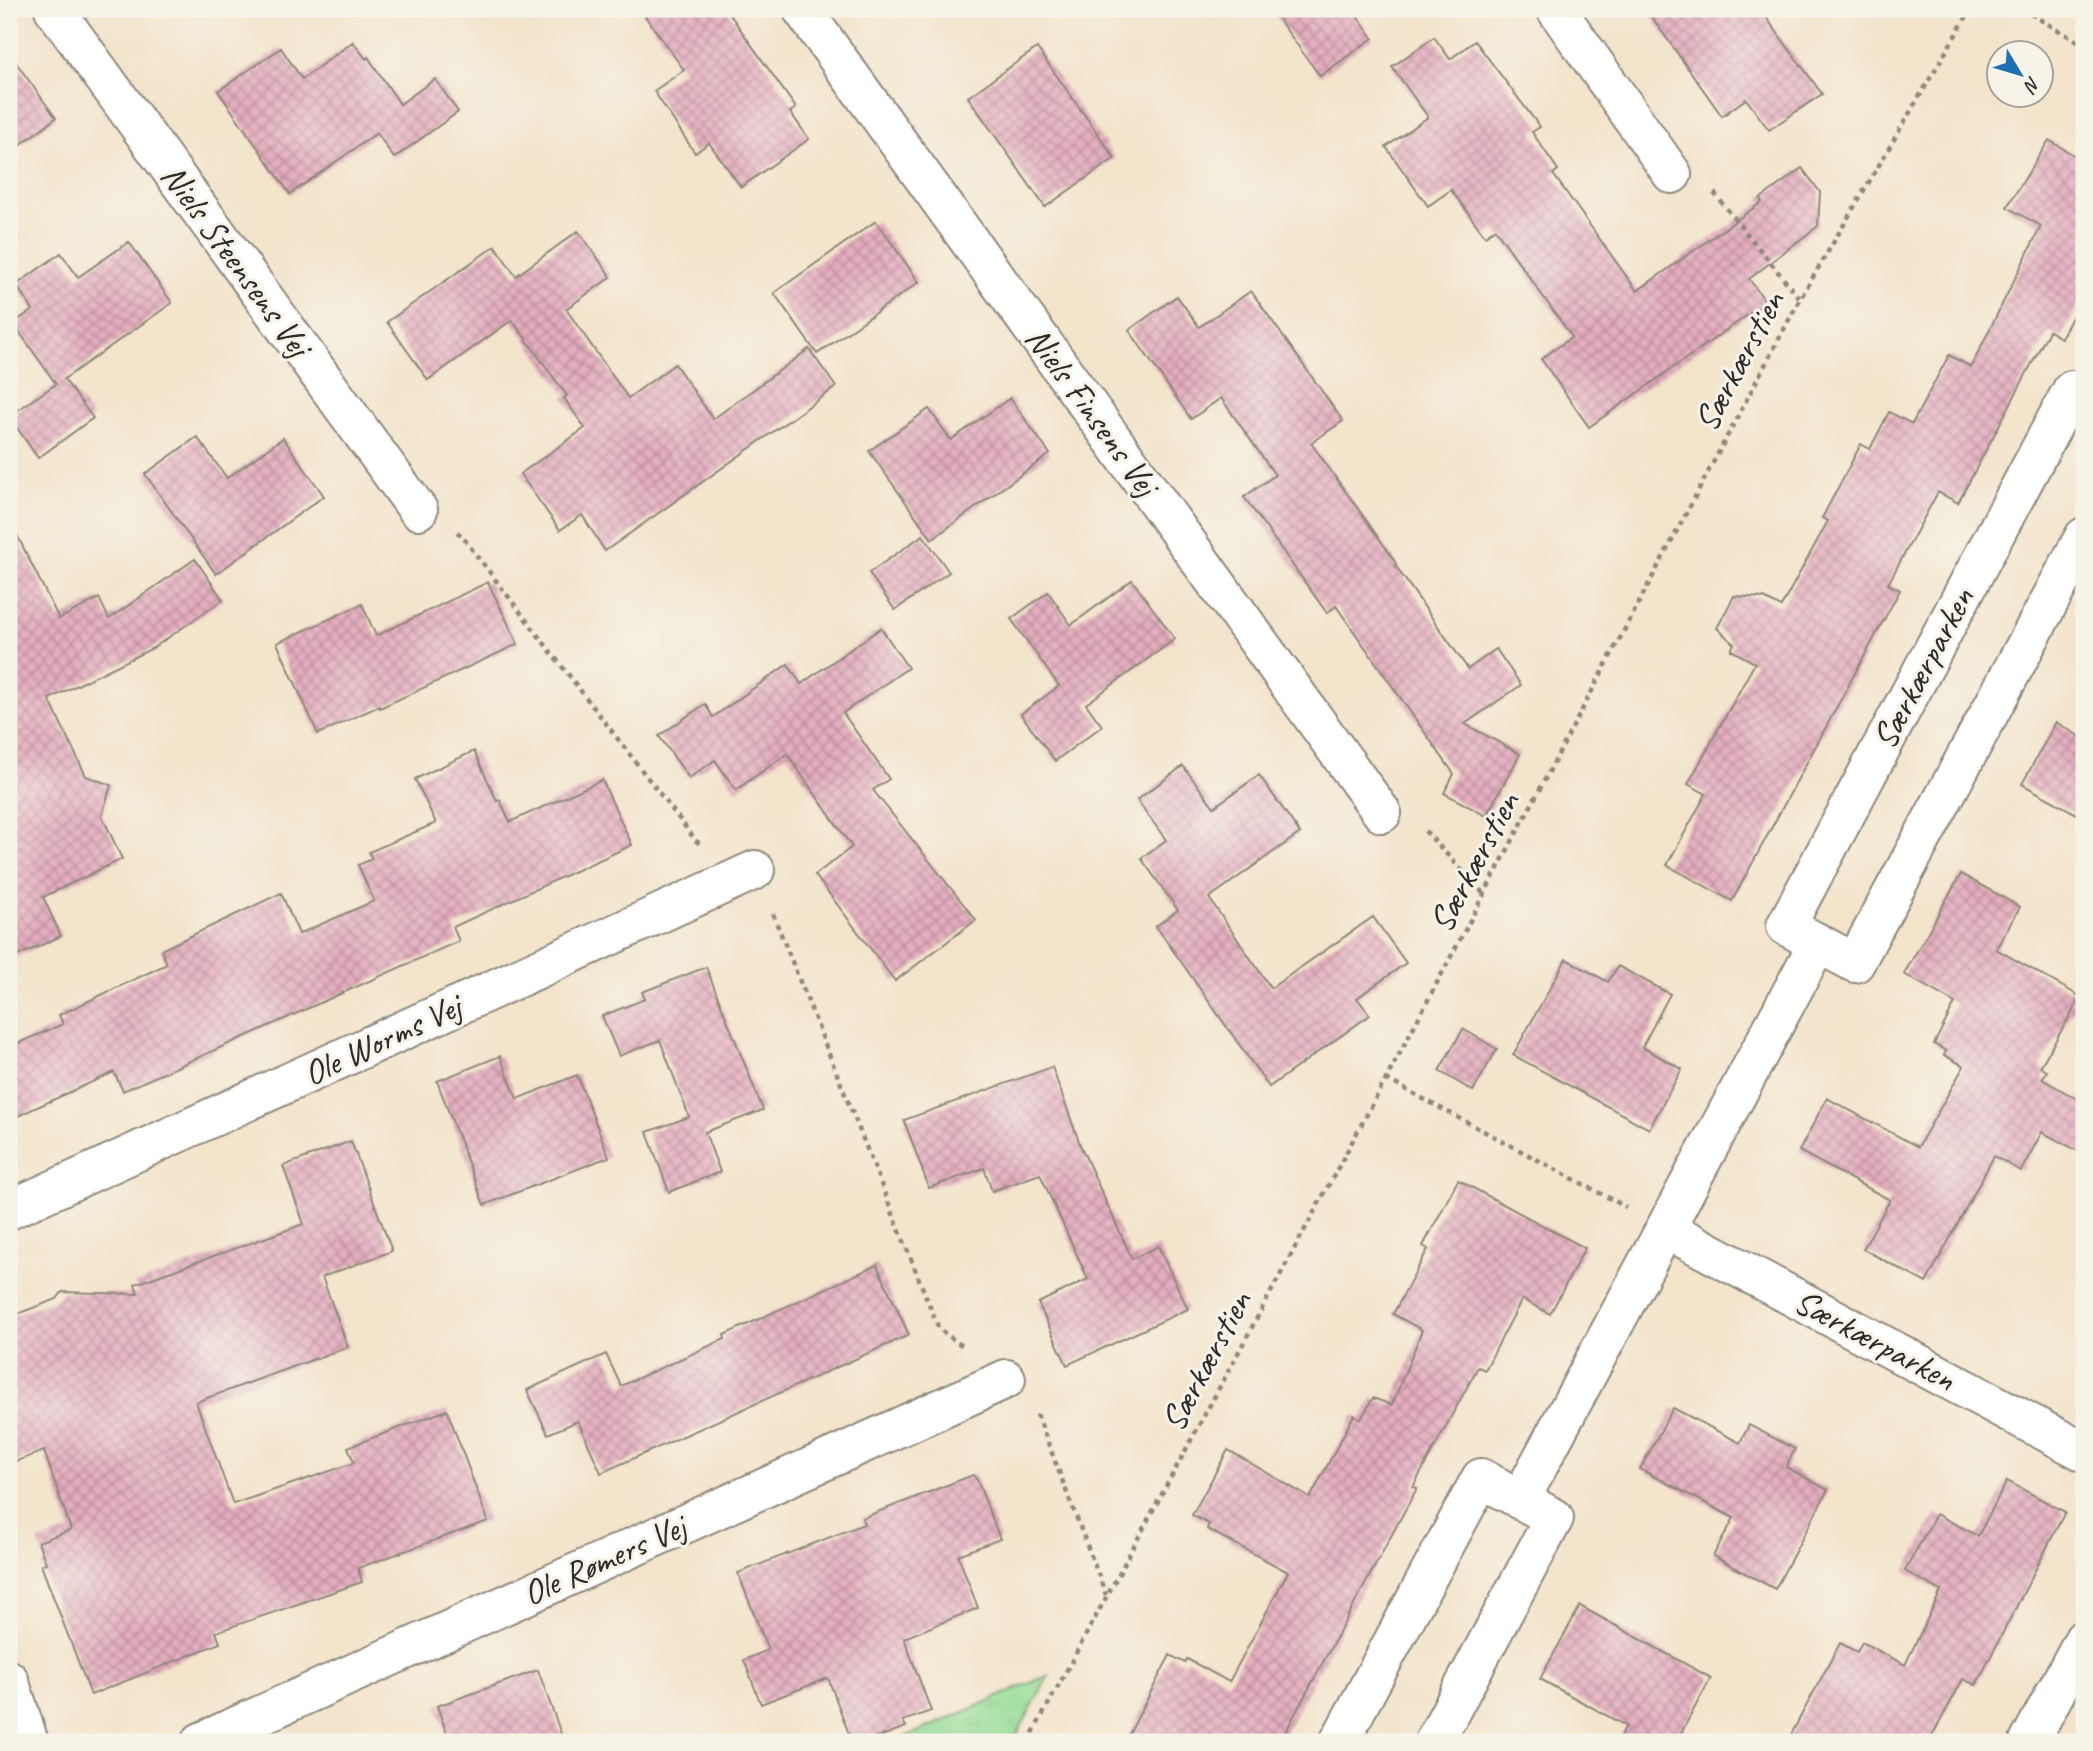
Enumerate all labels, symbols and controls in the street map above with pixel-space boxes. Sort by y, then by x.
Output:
north arrow [1984,38,2054,108]
text: N [2018,72,2046,98]
street label: Niels Steensens Vej [151,155,324,369]
street label: Særkærstien [1683,282,1795,439]
street label: Niels Finsens Vej [1015,317,1171,508]
street label: Særkærparken [1862,579,1984,756]
street label: Særkærstien [1418,783,1530,940]
street label: Ole Worms Vej [296,982,472,1096]
street label: Særkærparken [1787,1279,1964,1401]
street label: Særkærstien [1150,1282,1262,1439]
street label: Ole Rømers Vej [516,1503,696,1616]

